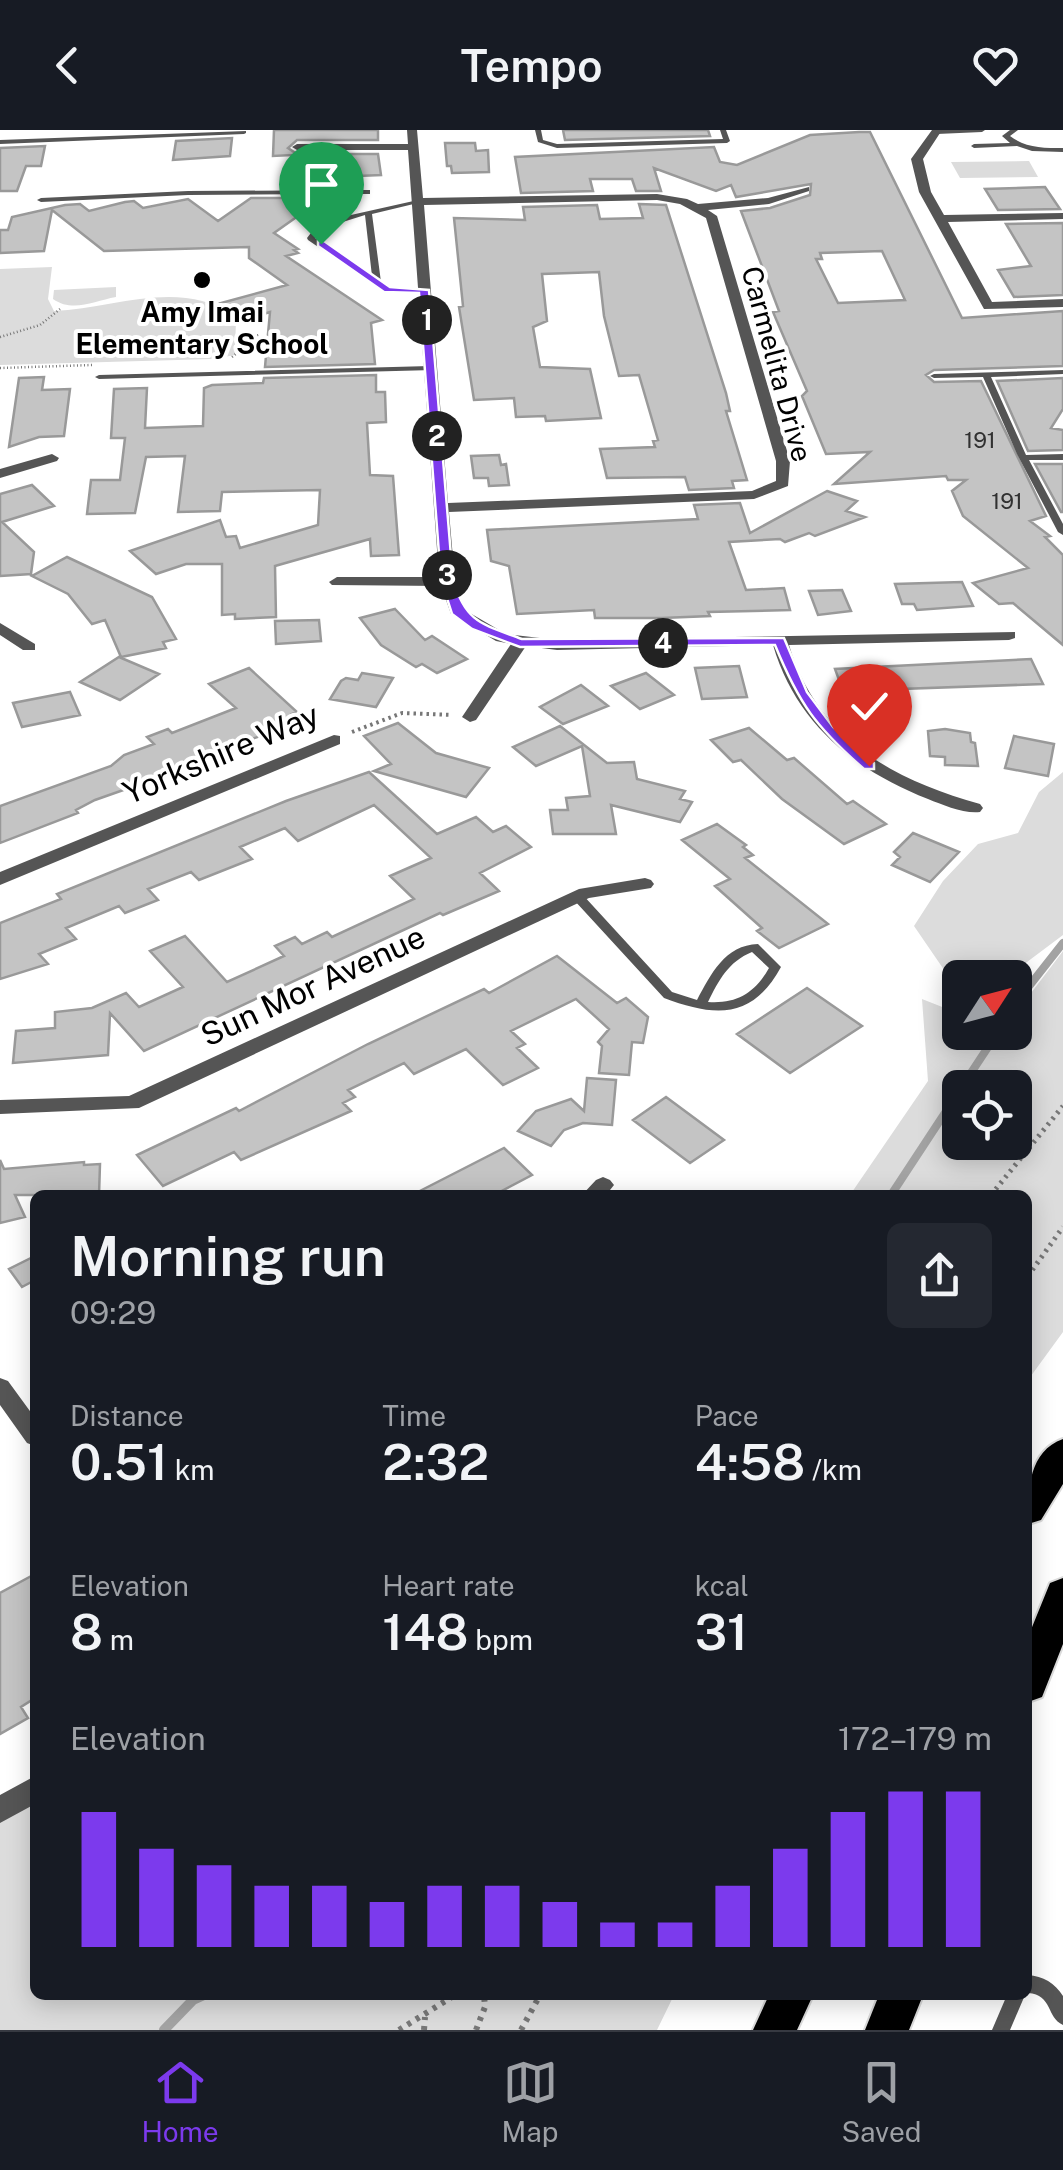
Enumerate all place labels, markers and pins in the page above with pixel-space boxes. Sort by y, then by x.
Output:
pin [279,142,364,245]
marker: Amy Imai Elementary School [191,269,213,291]
place label: Amy Imai Elementary School [75,295,329,360]
pin: 1 [402,295,452,345]
pin: 2 [412,411,462,461]
pin: 3 [422,550,472,600]
pin: 4 [638,618,688,668]
pin [827,664,912,767]

